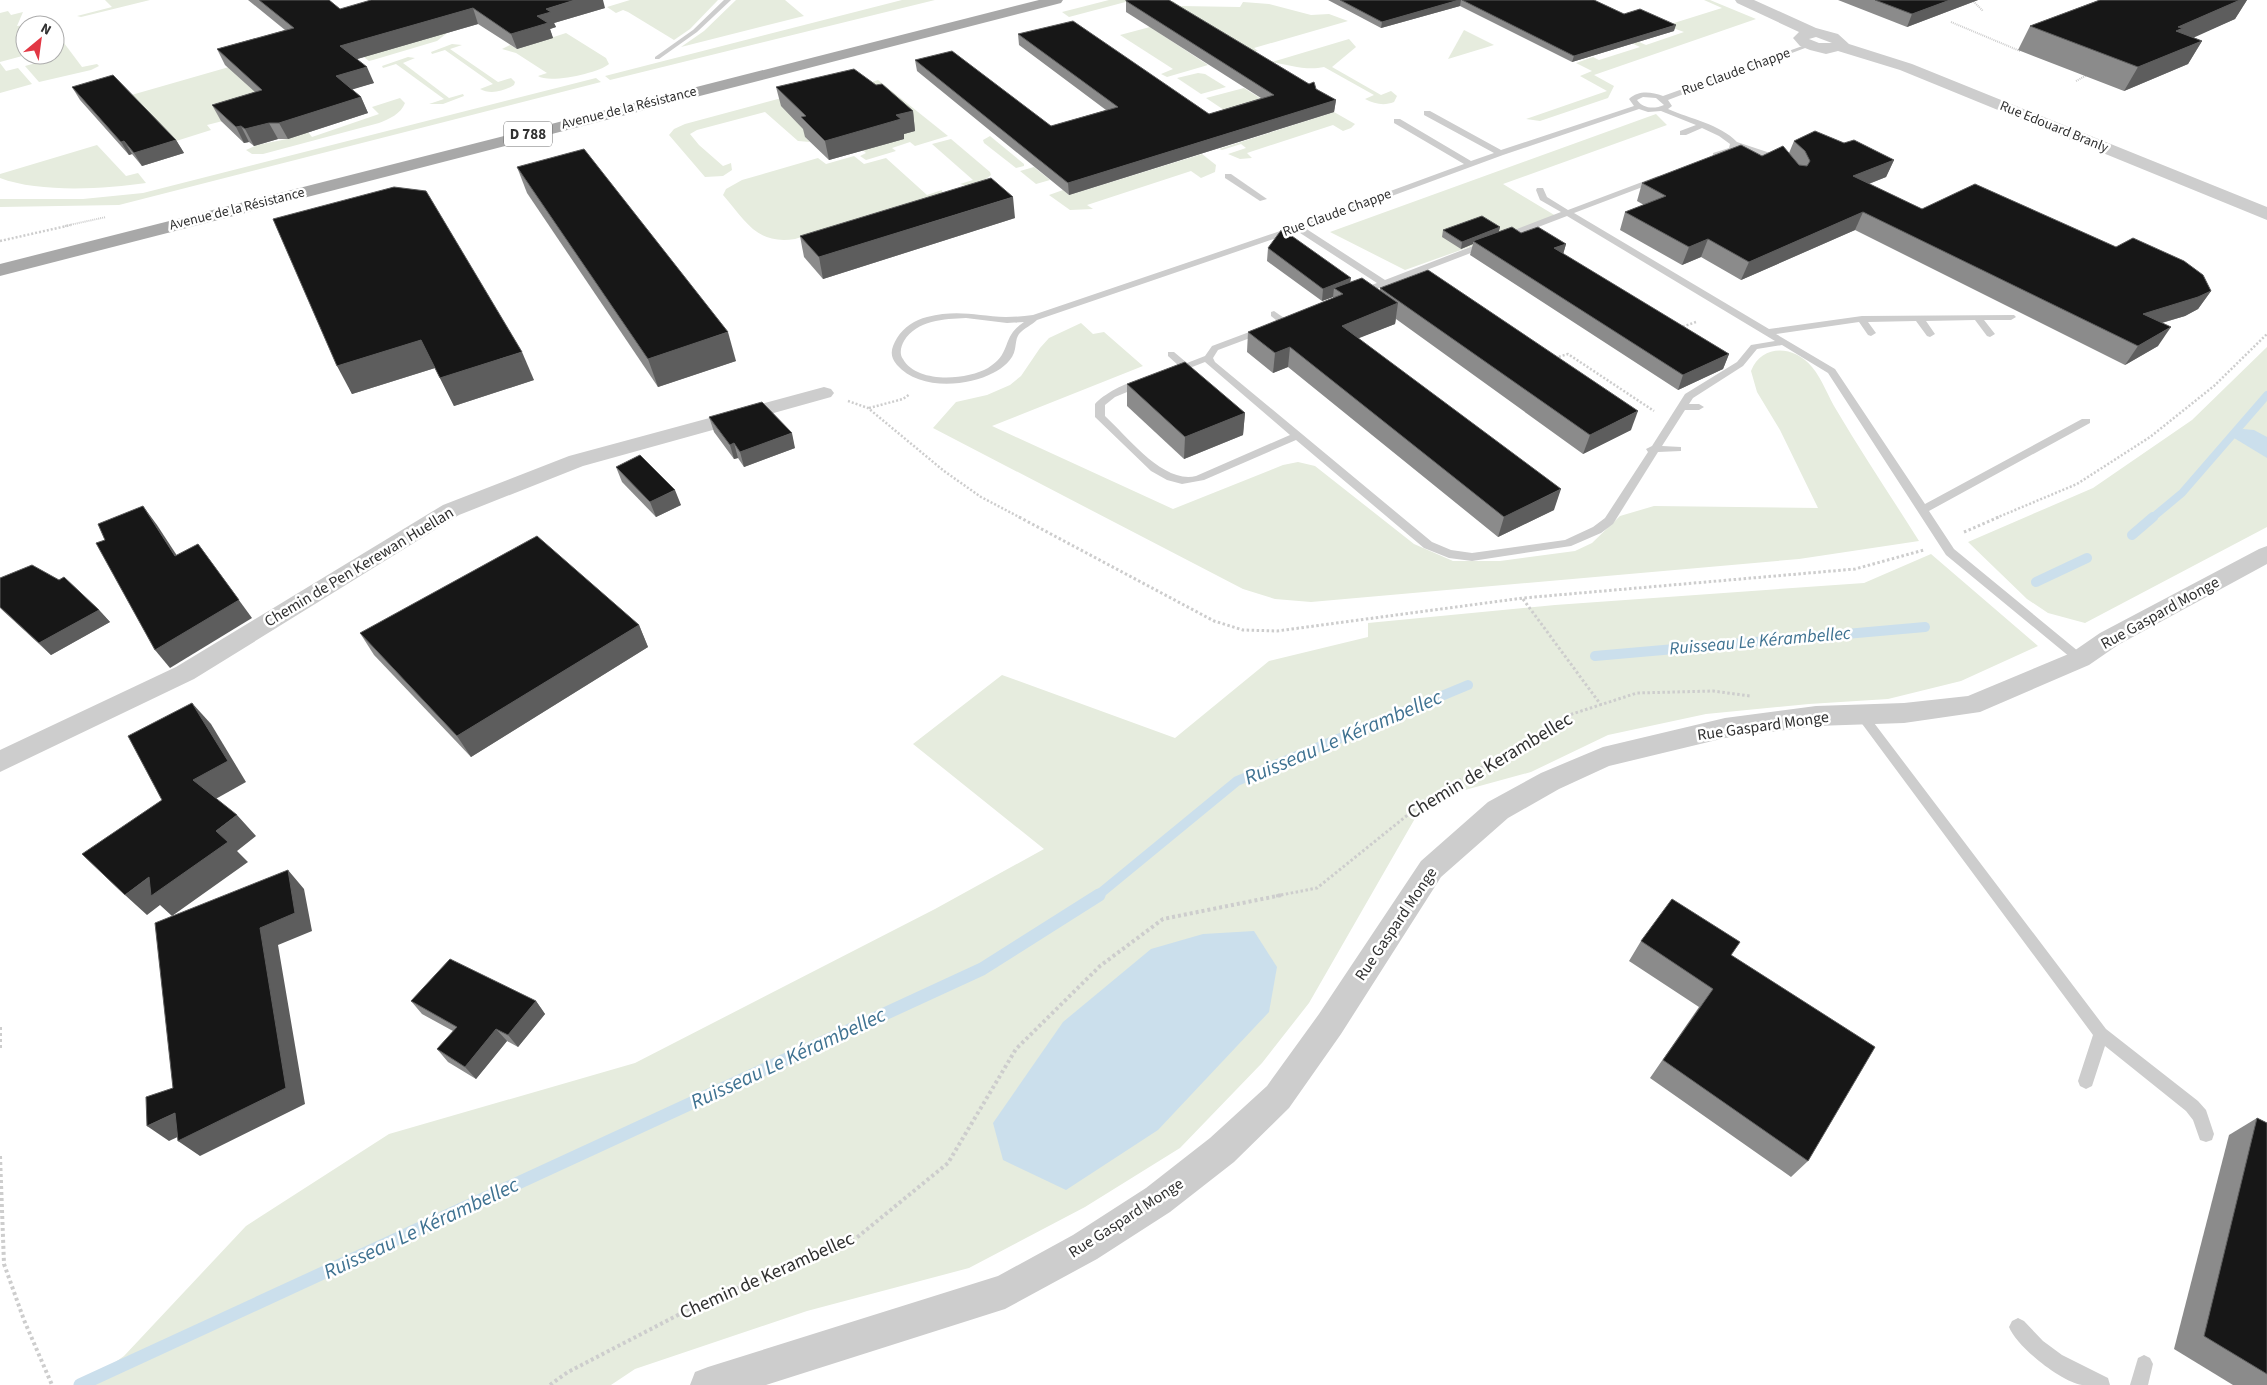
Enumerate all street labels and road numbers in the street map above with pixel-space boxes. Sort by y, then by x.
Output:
street label: Rue Claude Chappe [1679,43,1793,101]
street label: Avenue de la Résistance [559,82,699,134]
street label: Rue Edouard Branly [1997,96,2112,158]
road number: D 788 [504,122,552,146]
street label: Avenue de la Résistance [167,183,307,235]
street label: Rue Claude Chappe [1280,184,1394,242]
street label: Chemin de Pen Kerewan Huellan [260,502,458,632]
street label: Rue Gaspard Monge [2097,571,2223,655]
street label: Chemin de Kerambellec [1402,706,1578,826]
street label: Rue Gaspard Monge [1696,706,1830,746]
street label: Rue Gaspard Monge [1350,863,1442,985]
street label: Rue Gaspard Monge [1064,1173,1188,1263]
street label: Chemin de Kerambellec [675,1225,859,1327]

